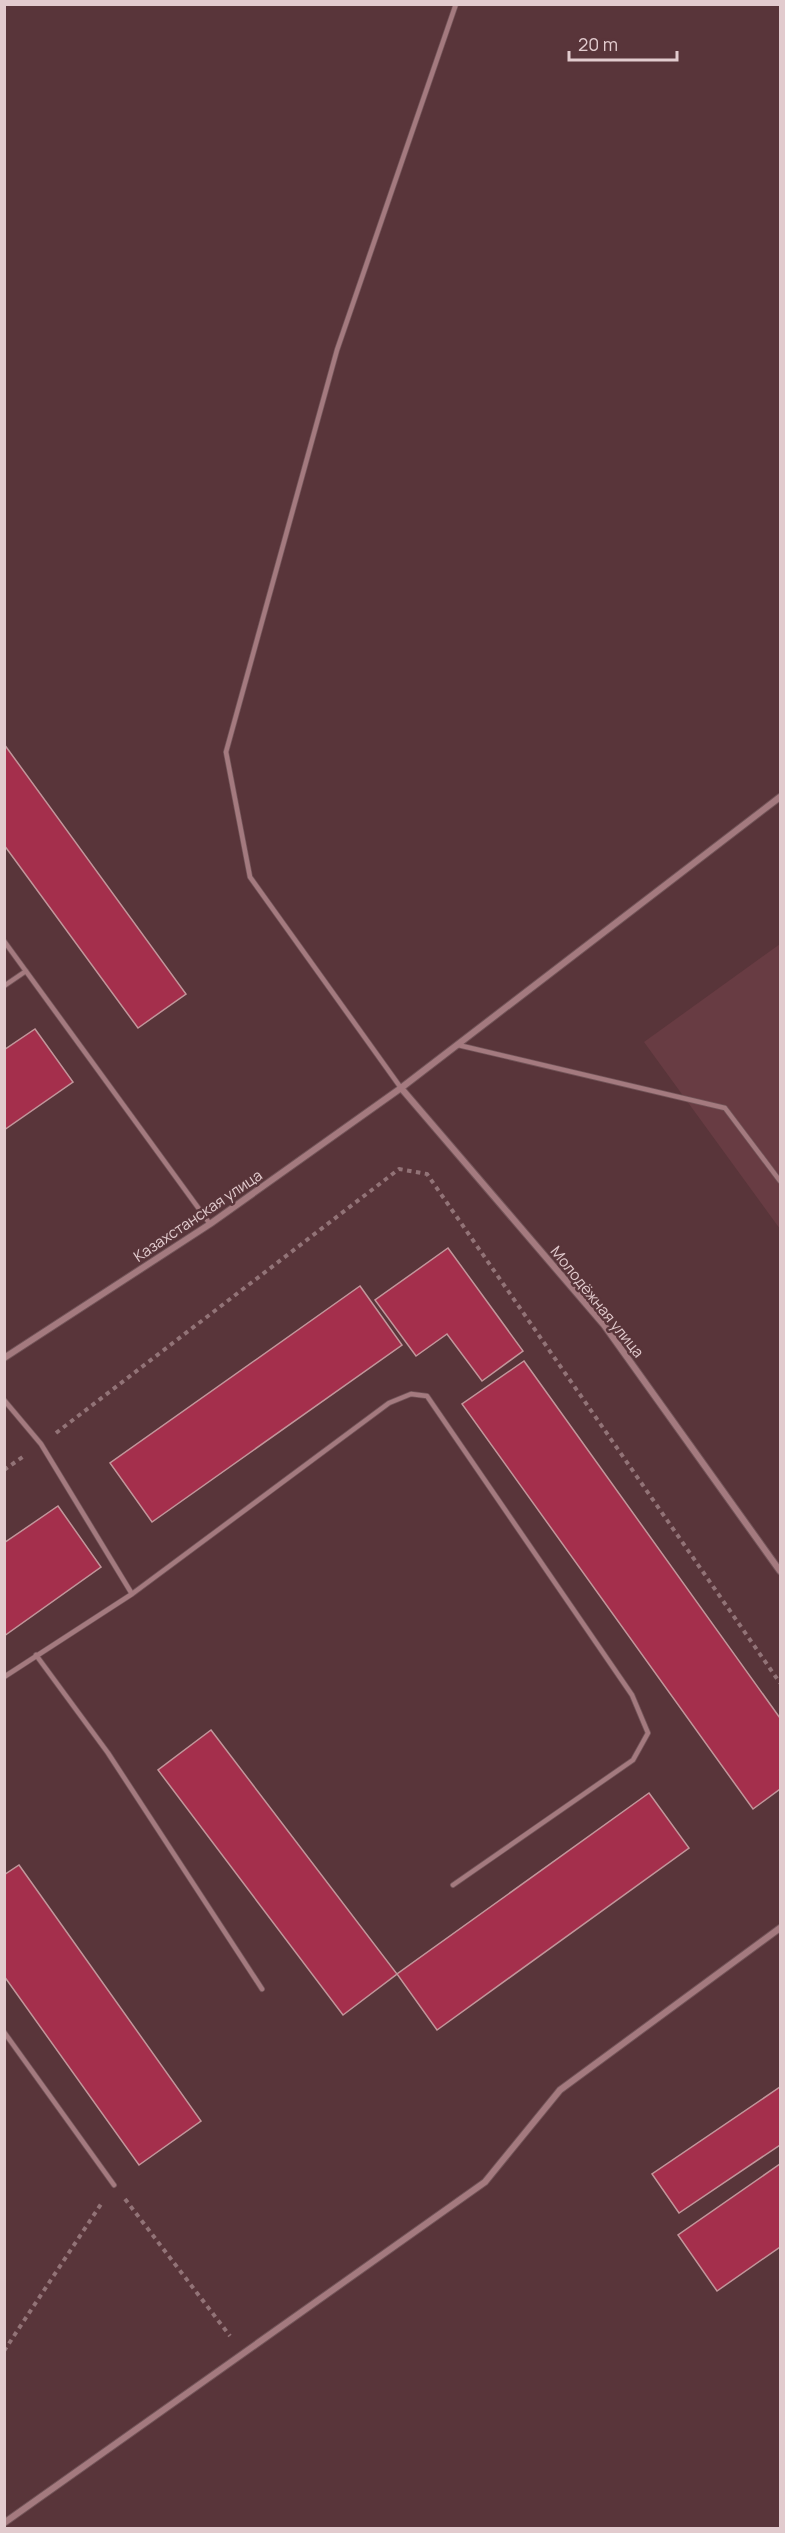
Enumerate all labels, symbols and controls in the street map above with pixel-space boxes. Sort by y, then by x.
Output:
scale bar [569,24,677,62]
text: 20 m [578,32,618,56]
street label: Казахстанская улица [129,1165,266,1267]
street label: Молодёжная улица [546,1242,649,1362]

